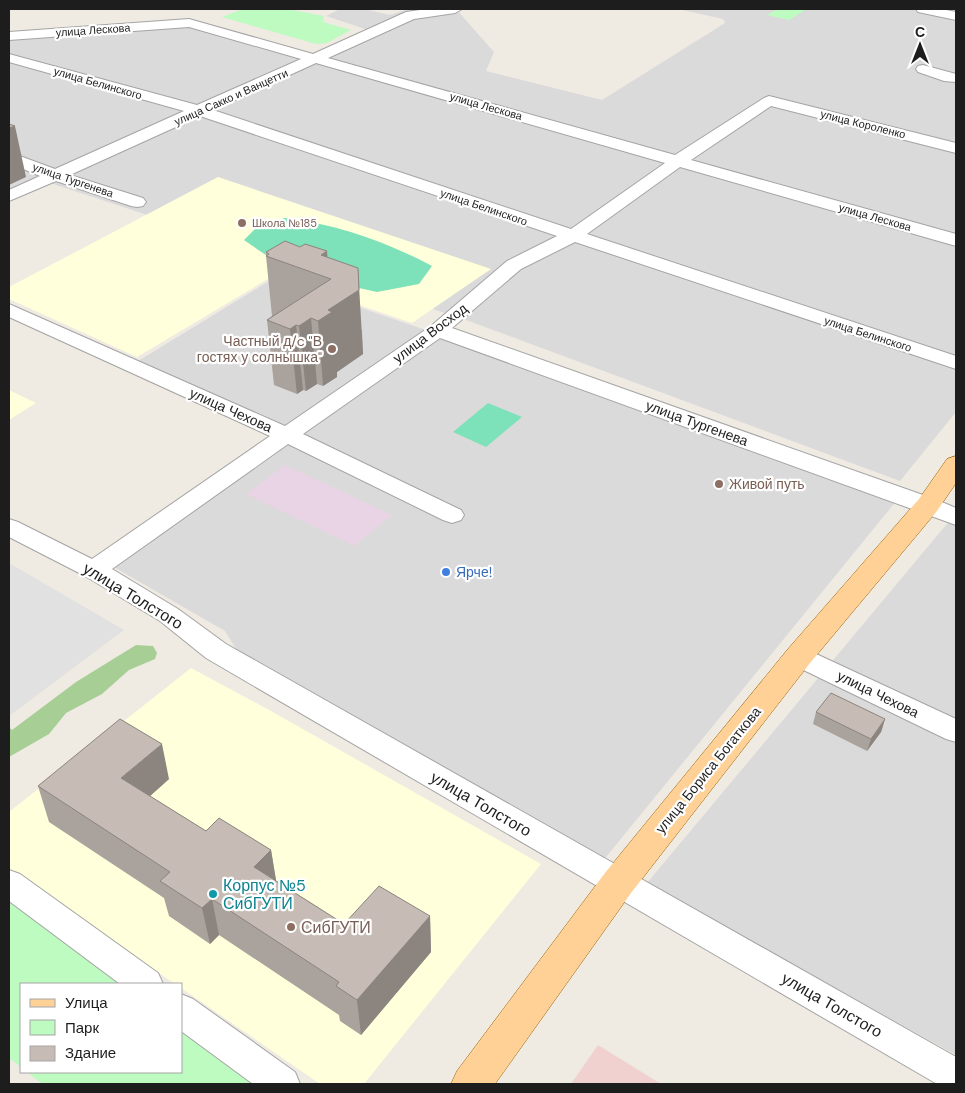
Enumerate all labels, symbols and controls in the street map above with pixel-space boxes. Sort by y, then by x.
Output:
street label: улица Лескова [55,20,132,40]
north arrow [895,20,945,70]
text: С [915,23,925,41]
street label: улица Белинского [52,64,144,102]
street label: улица Сакко и Ванцетти [172,66,290,128]
street label: улица Лескова [448,89,525,123]
street label: улица Короленко [819,107,907,141]
street label: улица Тургенева [31,160,116,201]
street label: улица Белинского [439,186,529,228]
street label: улица Лескова [837,200,914,234]
place label: Школа №185 [252,216,317,230]
marker: Школа №185 [236,217,248,229]
street label: улица Восход [389,299,471,367]
street label: улица Белинского [822,313,914,355]
place label: Частный д/c "В гостях у солнышка" [197,332,322,366]
marker: Частный д/c "В гостях у солнышка" [326,343,338,355]
street label: улица Чехова [187,384,275,436]
street label: улица Тургенева [643,396,751,450]
place label: Живой путь [729,475,805,493]
marker: Живой путь [713,478,725,490]
street label: улица Толстого [79,558,187,634]
place label: Ярче! [456,563,492,581]
marker: Ярче! [440,566,452,578]
street label: улица Чехова [834,666,922,722]
street label: улица Бориса Богаткова [651,703,765,837]
street label: улица Толстого [427,767,535,841]
place label: Корпус №5 СибГУТИ [223,875,306,914]
marker: Корпус №5 СибГУТИ [207,888,219,900]
place label: СибГУТИ [301,917,371,938]
marker: СибГУТИ [285,921,297,933]
street label: улица Толстого [778,968,886,1042]
legend [20,983,182,1073]
text: Улица [65,993,108,1013]
text: Парк [65,1018,99,1038]
text: Здание [65,1043,116,1063]

